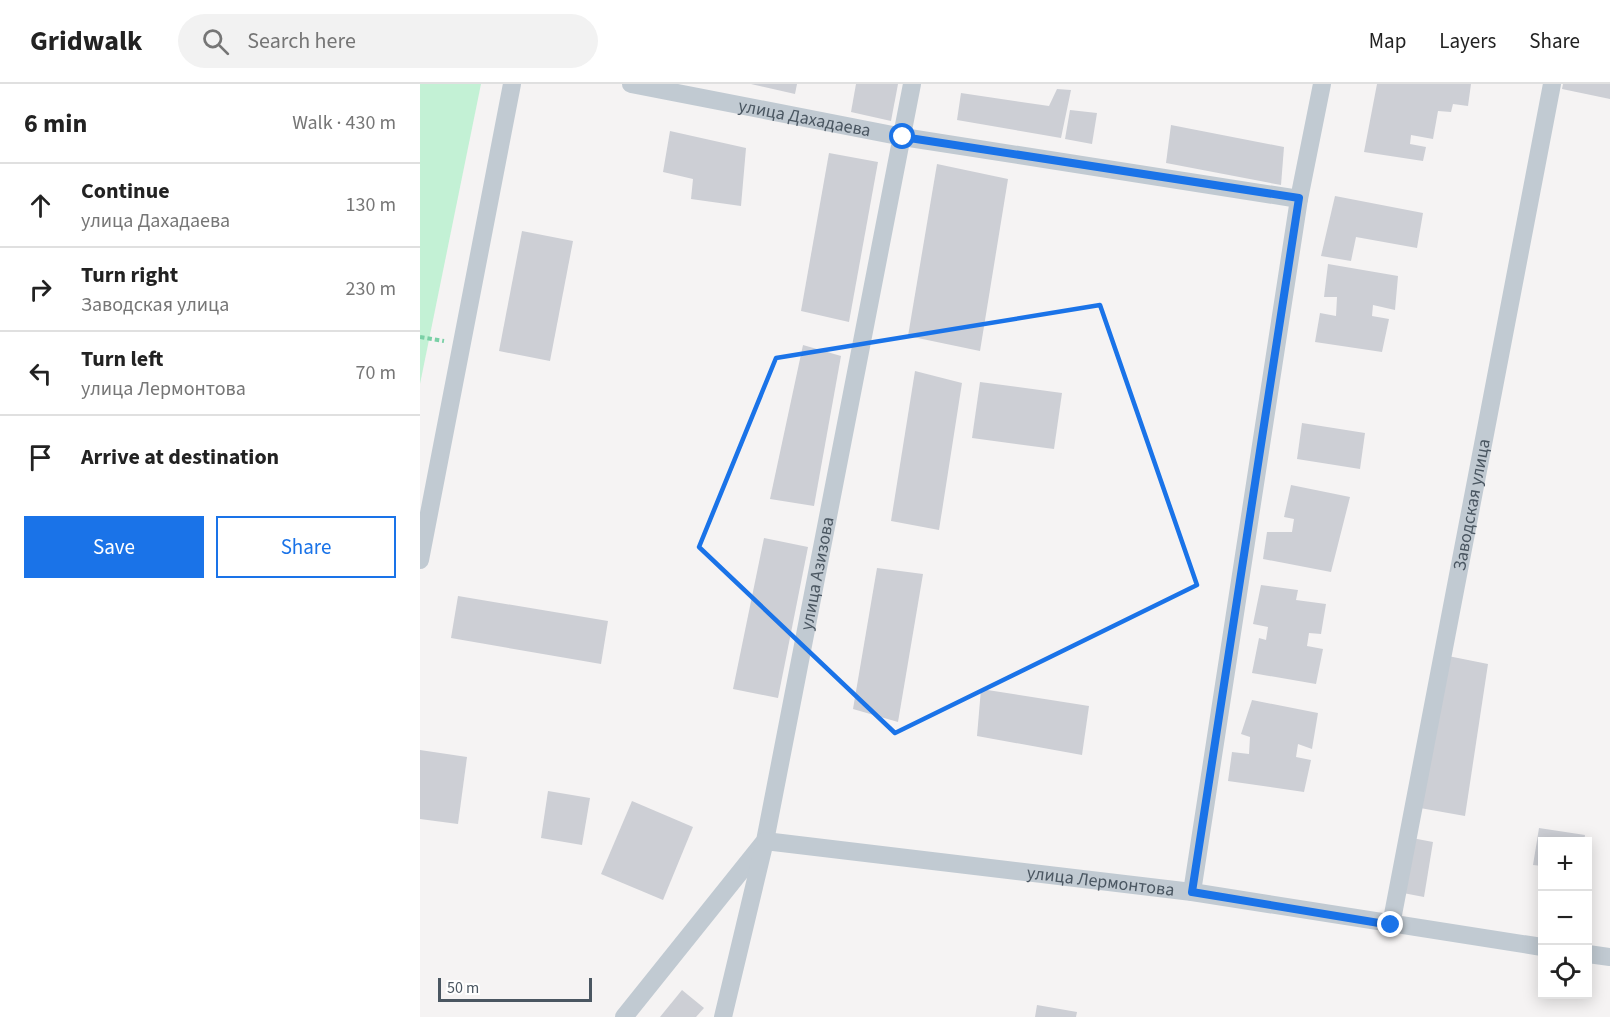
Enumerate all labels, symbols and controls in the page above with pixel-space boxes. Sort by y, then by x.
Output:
search box [178,14,598,68]
text: Gridwalk [30,21,142,61]
icon: search [199,25,232,58]
text: Search here [247,25,356,57]
text: Map [1369,26,1406,56]
text: Layers [1439,26,1496,56]
text: Share [1529,26,1580,56]
street label: улица Дахадаева [736,93,873,143]
text: 6 min [24,105,87,142]
text: Walk · 430 m [292,109,396,137]
route start [889,123,915,149]
text: Continue [81,175,170,207]
icon: ahead [24,189,57,222]
text: 130 m [346,191,396,219]
text: улица Дахадаева [81,207,230,235]
text: Turn right [81,259,178,291]
icon: right [24,273,57,306]
text: 230 m [346,275,396,303]
text: Заводская улица [81,291,229,319]
text: Turn left [81,343,163,375]
icon: left [24,357,57,390]
text: 70 m [356,359,396,387]
text: улица Лермонтова [81,375,246,403]
street label: Заводская улица [1447,437,1497,573]
icon: arrive [24,441,57,474]
text: Arrive at destination [81,441,279,473]
street label: улица Азизова [794,515,841,633]
button: Save [24,516,204,578]
button: Share [216,516,396,578]
map controls [1538,837,1592,999]
button: + [1538,837,1592,891]
street label: улица Лермонтова [1025,860,1176,903]
button: − [1538,891,1592,945]
route end [1377,911,1403,937]
button: locate [1538,945,1592,999]
scale bar [438,975,592,1002]
text: 50 m [447,977,479,999]

